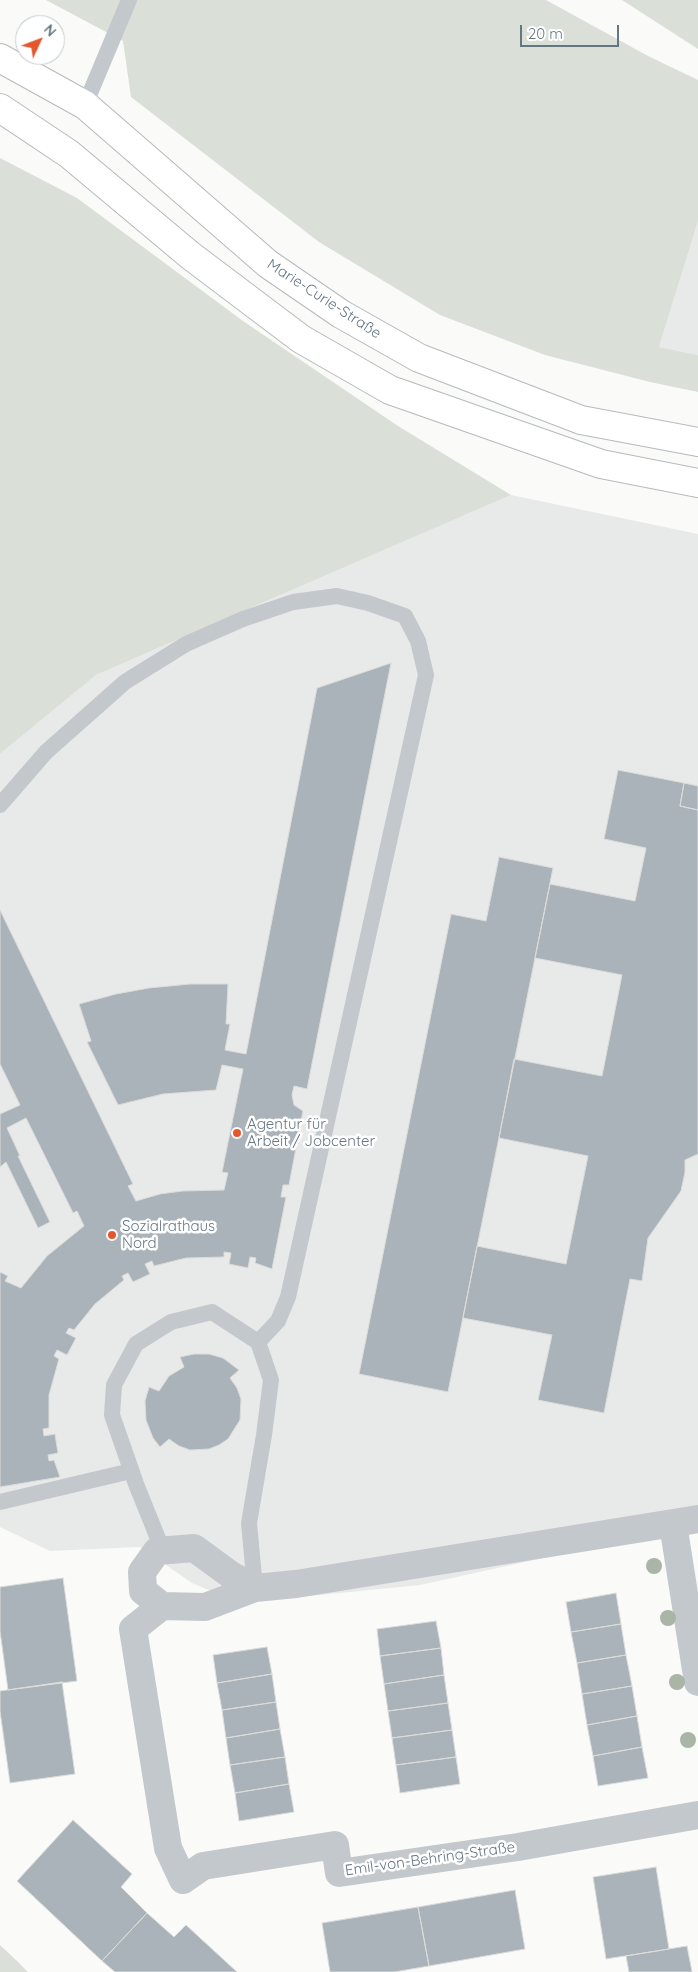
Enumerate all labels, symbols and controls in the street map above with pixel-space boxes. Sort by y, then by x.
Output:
north arrow [15,15,65,65]
scale bar [523,15,622,47]
text: N [40,21,60,40]
text: 20 m [528,24,563,43]
street label: Marie-Curie-Straße [264,255,384,343]
place label: Agentur für Arbeit / Jobcenter [247,1115,375,1150]
marker: Agentur für Arbeit / Jobcenter [231,1127,243,1139]
place label: Sozialrathaus Nord [122,1217,215,1252]
marker: Sozialrathaus Nord [106,1229,118,1241]
street label: Emil-von-Behring-Straße [344,1838,516,1880]

